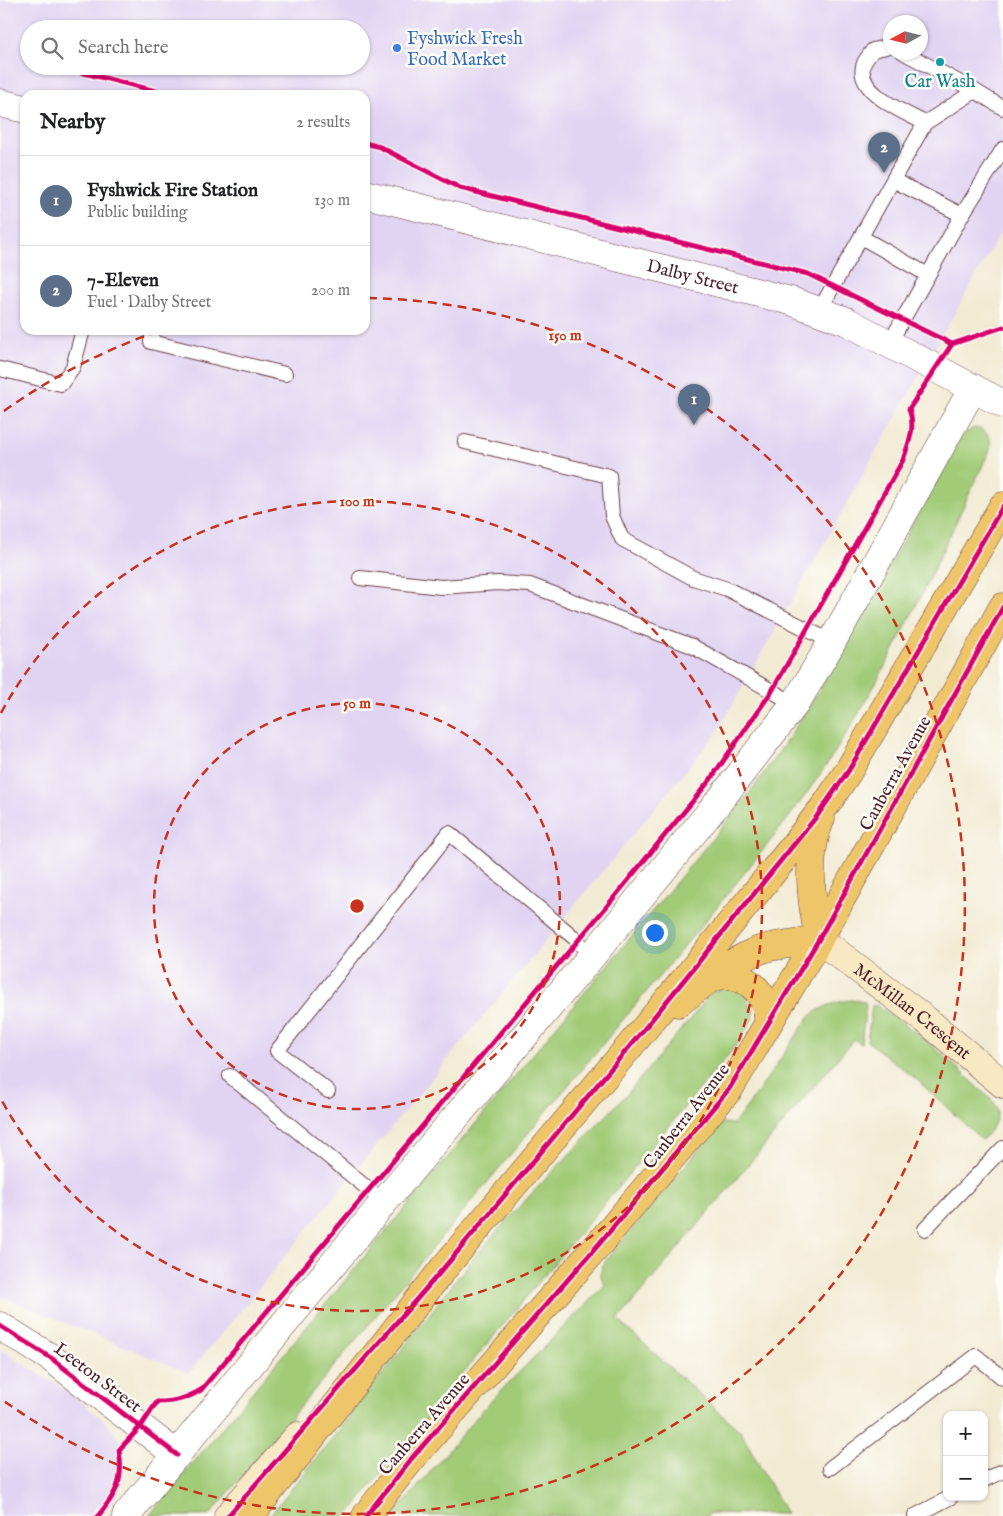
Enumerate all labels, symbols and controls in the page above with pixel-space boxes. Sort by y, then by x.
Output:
north arrow [883,15,928,60]
search box [20,20,370,75]
place label: Fyshwick Fresh Food Market [407,28,523,72]
icon: search [38,34,66,62]
text: Search here [78,36,169,60]
marker: Fyshwick Fresh Food Market [391,42,403,54]
marker: Car Wash [934,56,946,68]
place label: Car Wash [905,71,976,94]
text: Nearby [40,109,105,136]
text: 2 results [296,113,350,133]
pin: 2 [868,132,900,173]
text: Fyshwick Fire Station [87,179,258,203]
text: 1 [53,191,59,211]
text: 130 m [314,191,350,211]
text: Public building [87,203,187,223]
street label: Dalby Street [644,255,741,300]
text: 7-Eleven [87,269,159,293]
text: 2 [52,281,60,301]
text: 200 m [311,281,350,301]
text: Fuel · Dalby Street [87,293,211,313]
text: 150 m [548,326,582,345]
pin: 1 [678,384,710,425]
text: 100 m [339,492,375,511]
text: 50 m [343,694,371,713]
street label: Canberra Avenue [855,712,937,835]
centre of rings [348,897,366,915]
your location [642,920,668,946]
street label: McMillan Crescent [848,959,975,1065]
street label: Canberra Avenue [639,1059,736,1174]
street label: Leeton Street [49,1338,145,1419]
street label: Canberra Avenue [374,1369,476,1481]
map controls [943,1411,988,1501]
button: + [943,1411,988,1456]
button: − [943,1456,988,1501]

